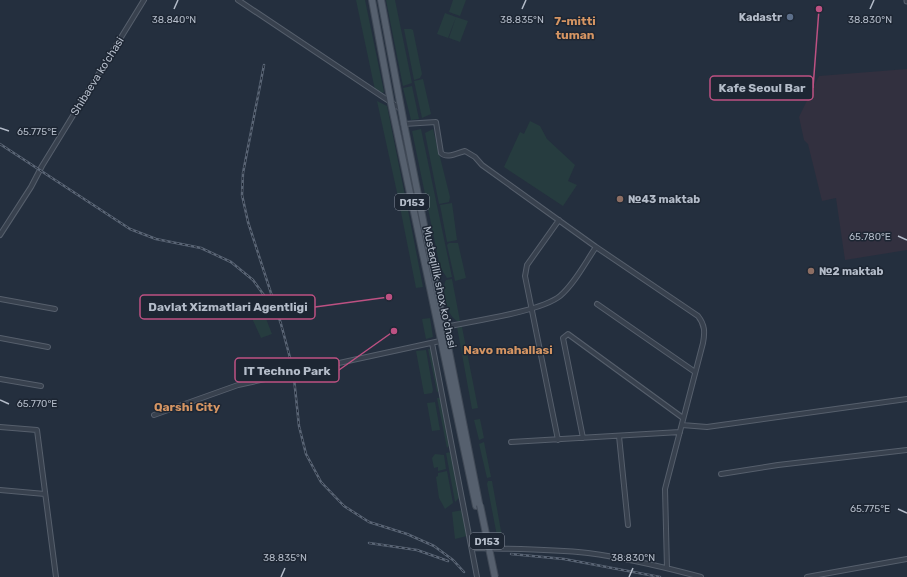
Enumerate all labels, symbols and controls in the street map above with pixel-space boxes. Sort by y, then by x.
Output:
place label: Kadastr [739,11,782,24]
marker: Kadastr [785,12,795,22]
text: 38.840°N [152,14,196,26]
text: 38.835°N [500,14,544,26]
district label: 7-mitti tuman [554,14,596,42]
text: 38.830°N [848,14,892,26]
street label: Shibaeva ko'chasi [68,35,127,118]
callout: Kafe Seoul Bar [710,76,813,100]
text: Kafe Seoul Bar [719,81,806,95]
text: 65.775°E [17,126,57,138]
place label: №43 maktab [628,193,700,206]
road number: D153 [395,194,429,210]
marker: №43 maktab [615,194,625,204]
street label: Mustaqillik shox ko'chasi [420,225,459,349]
text: 65.780°E [849,231,891,243]
place label: №2 maktab [819,265,884,278]
marker: №2 maktab [806,266,816,276]
callout: Davlat Xizmatlari Agentligi [140,295,315,319]
text: Davlat Xizmatlari Agentligi [148,300,308,314]
district label: Navo mahallasi [463,343,553,357]
callout: IT Techno Park [235,358,339,382]
text: IT Techno Park [243,364,331,378]
text: 65.770°E [17,398,57,410]
district label: Qarshi City [154,400,220,414]
text: 65.775°E [850,503,890,515]
road number: D153 [470,533,504,549]
text: 38.835°N [263,552,307,564]
text: 38.830°N [611,552,655,564]

